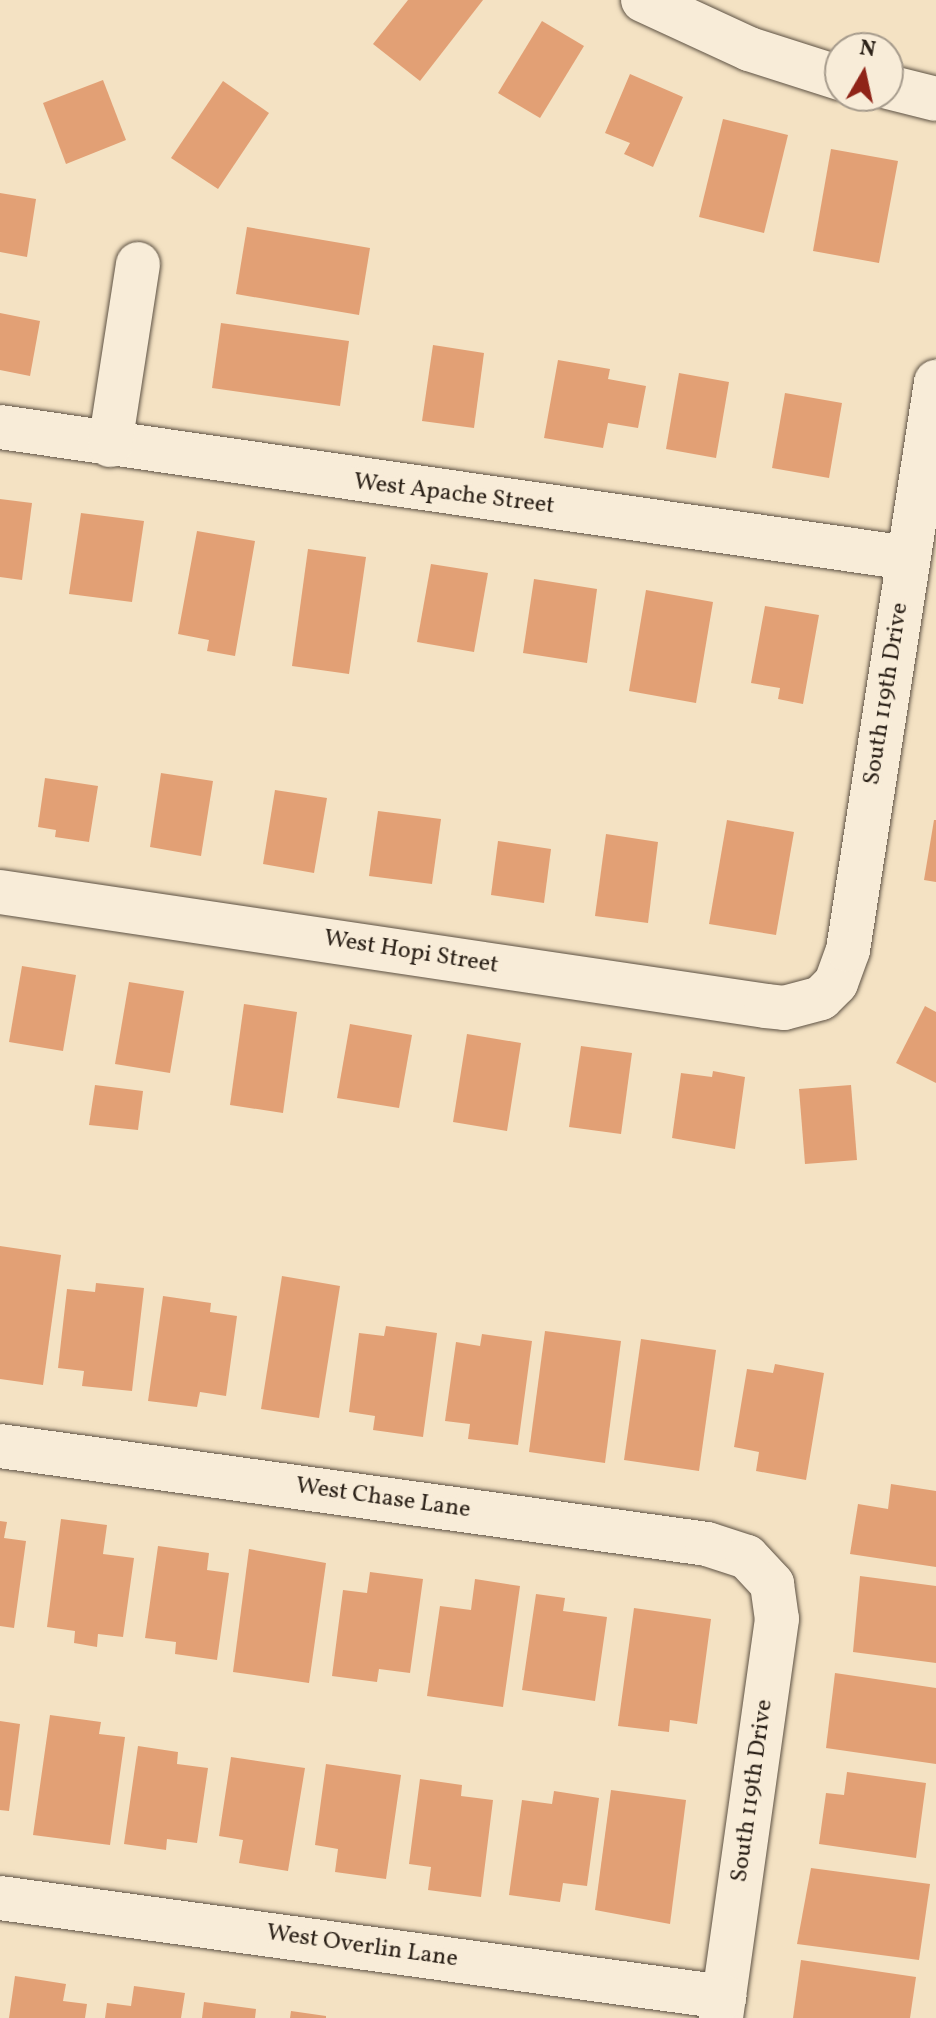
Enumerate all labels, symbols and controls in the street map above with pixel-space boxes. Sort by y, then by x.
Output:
north arrow [824,32,904,112]
text: N [857,33,878,66]
street label: West Apache Street [352,468,556,522]
street label: South 119th Drive [858,601,916,787]
street label: West Hopi Street [322,925,500,981]
street label: West Chase Lane [294,1472,472,1526]
street label: South 119th Drive [726,1698,780,1884]
street label: West Overlin Lane [264,1919,460,1975]

